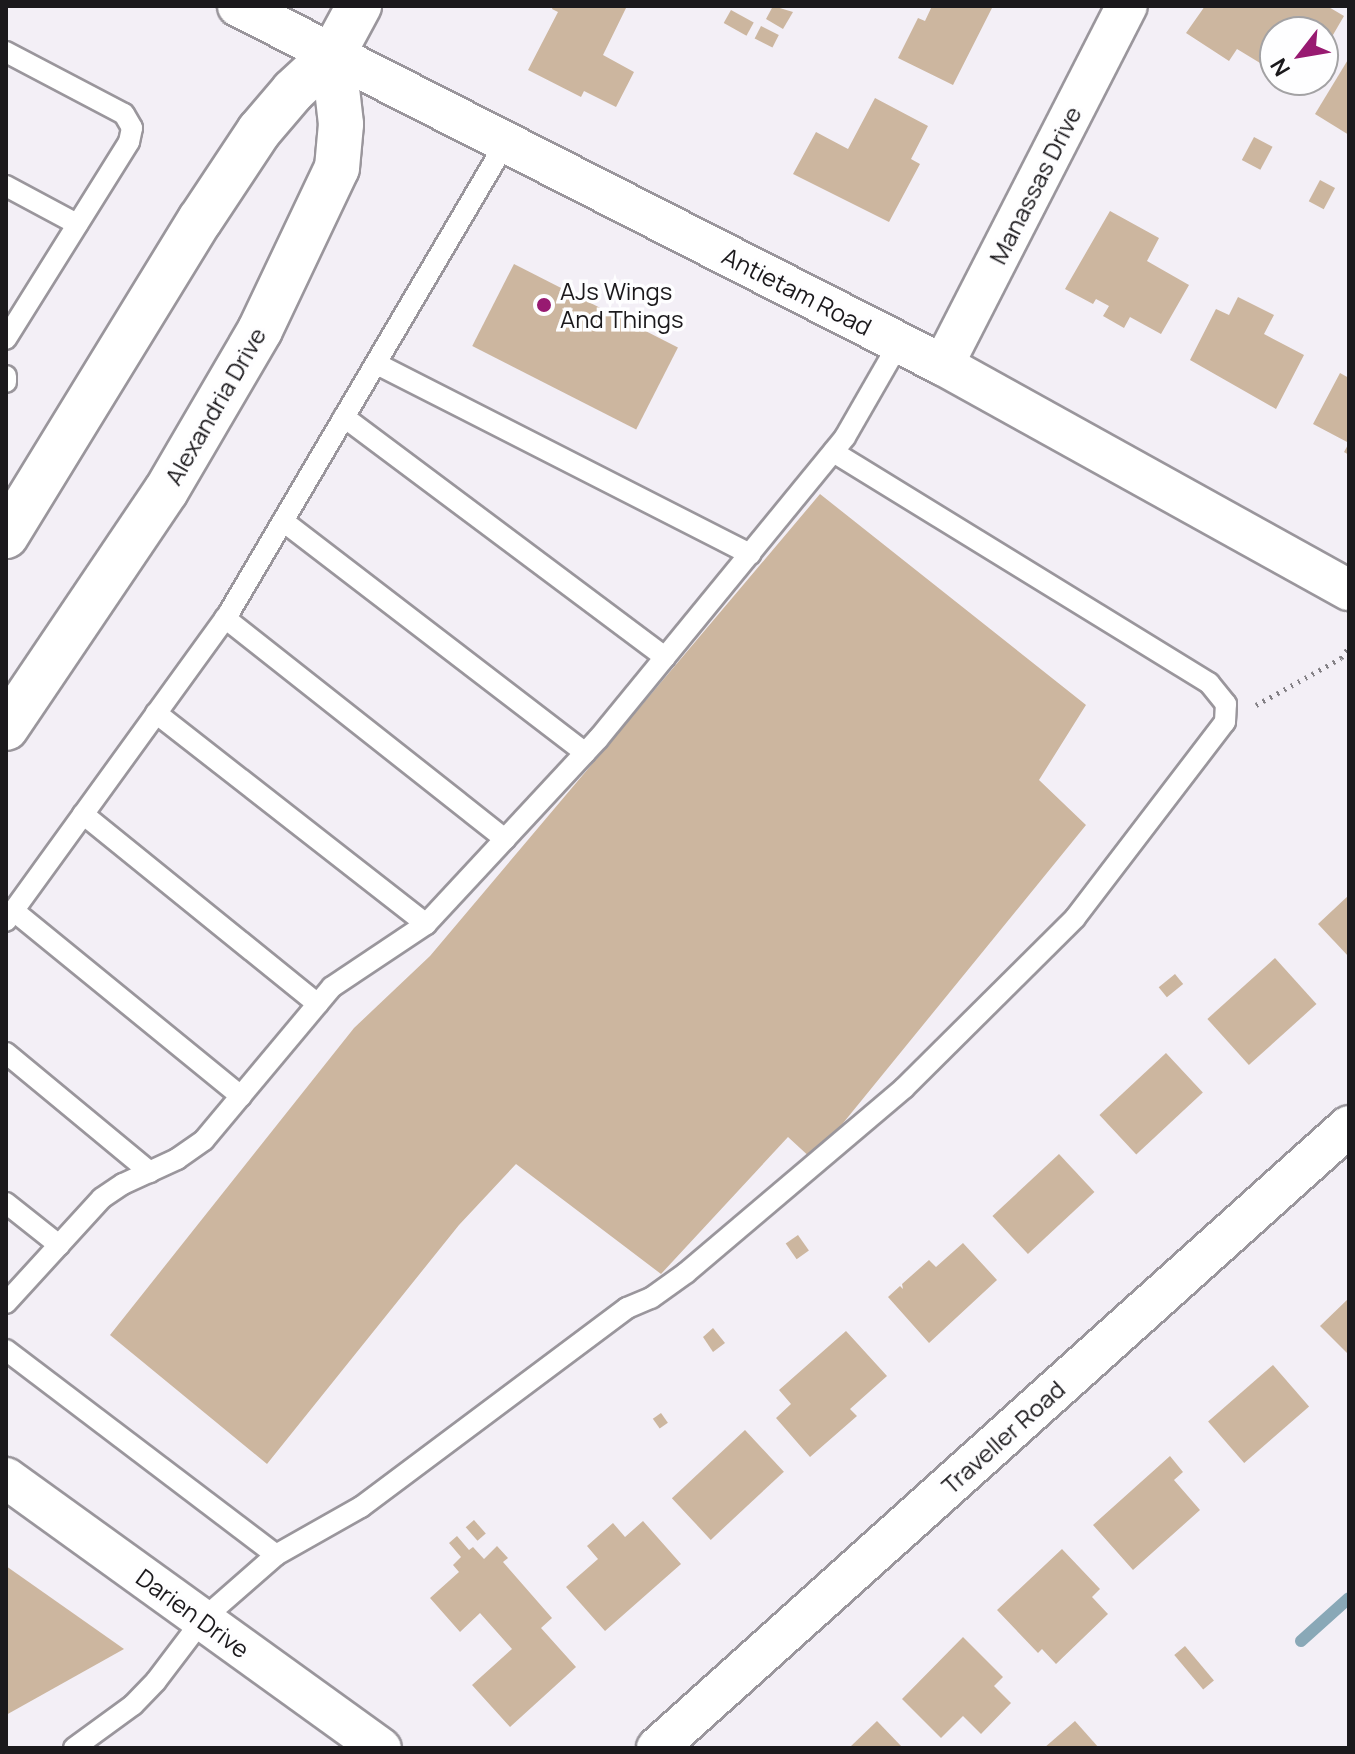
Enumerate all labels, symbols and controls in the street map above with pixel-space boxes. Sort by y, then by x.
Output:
north arrow [1259,16,1339,96]
text: N [1263,53,1297,82]
street label: Manassas Drive [983,101,1087,269]
street label: Antietam Road [718,241,876,341]
place label: AJs Wings And Things [560,277,684,333]
marker: AJs Wings And Things [535,296,553,314]
street label: Alexandria Drive [158,322,272,490]
street label: Traveller Road [936,1374,1070,1500]
street label: Darien Drive [131,1562,255,1664]

